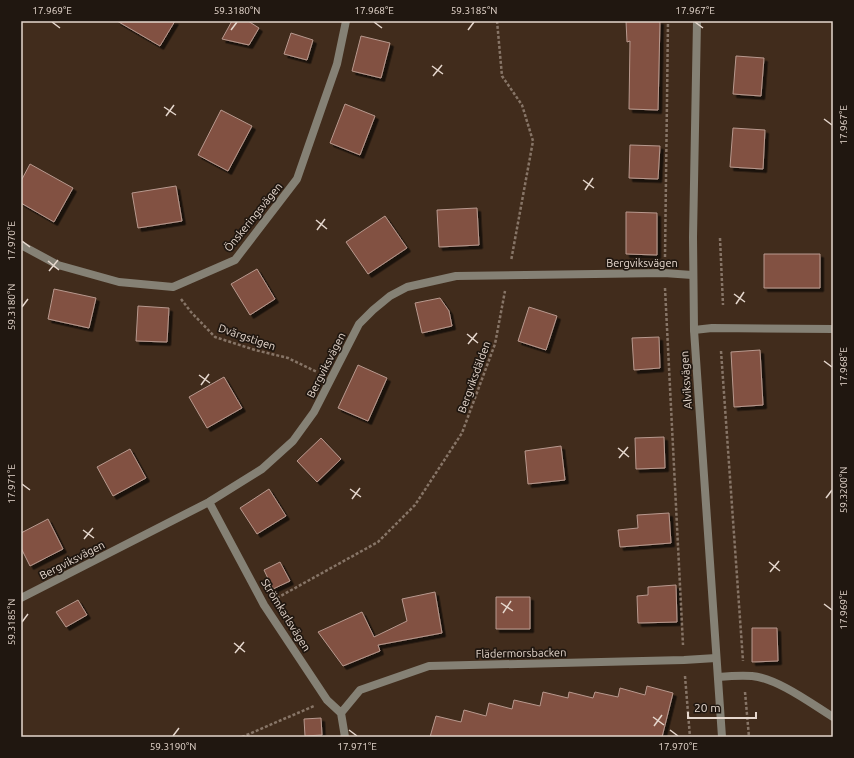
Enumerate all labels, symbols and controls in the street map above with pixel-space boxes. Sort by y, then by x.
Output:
text: 17.969°E [32,5,72,16]
text: 59.3180°N [214,5,260,16]
text: 17.968°E [354,5,394,16]
text: 59.3185°N [451,5,497,16]
text: 17.967°E [675,5,715,16]
text: 17.967°E [838,105,849,145]
street label: Önskeringsvägen [222,180,284,254]
text: 17.970°E [6,221,17,261]
street label: Bergviksvägen [606,257,678,269]
text: 59.3180°N [6,284,17,330]
street label: Dvärgstigen [217,322,277,352]
street label: Bergviksvägen [304,330,348,400]
street label: Bergviksdälden [455,339,493,415]
text: 17.968°E [838,347,849,387]
street label: Alviksvägen [678,351,694,409]
text: 17.971°E [6,464,17,504]
text: 59.3200°N [838,467,849,513]
street label: Bergviksvägen [37,538,107,582]
street label: Strömkarlsvägen [259,577,313,653]
text: 17.969°E [838,590,849,630]
text: 59.3185°N [6,599,17,645]
street label: Flädermorsbacken [475,646,567,660]
scale bar [688,694,756,720]
text: 20 m [694,701,721,714]
text: 59.3190°N [150,741,196,752]
text: 17.971°E [337,741,377,752]
text: 17.970°E [658,741,698,752]

